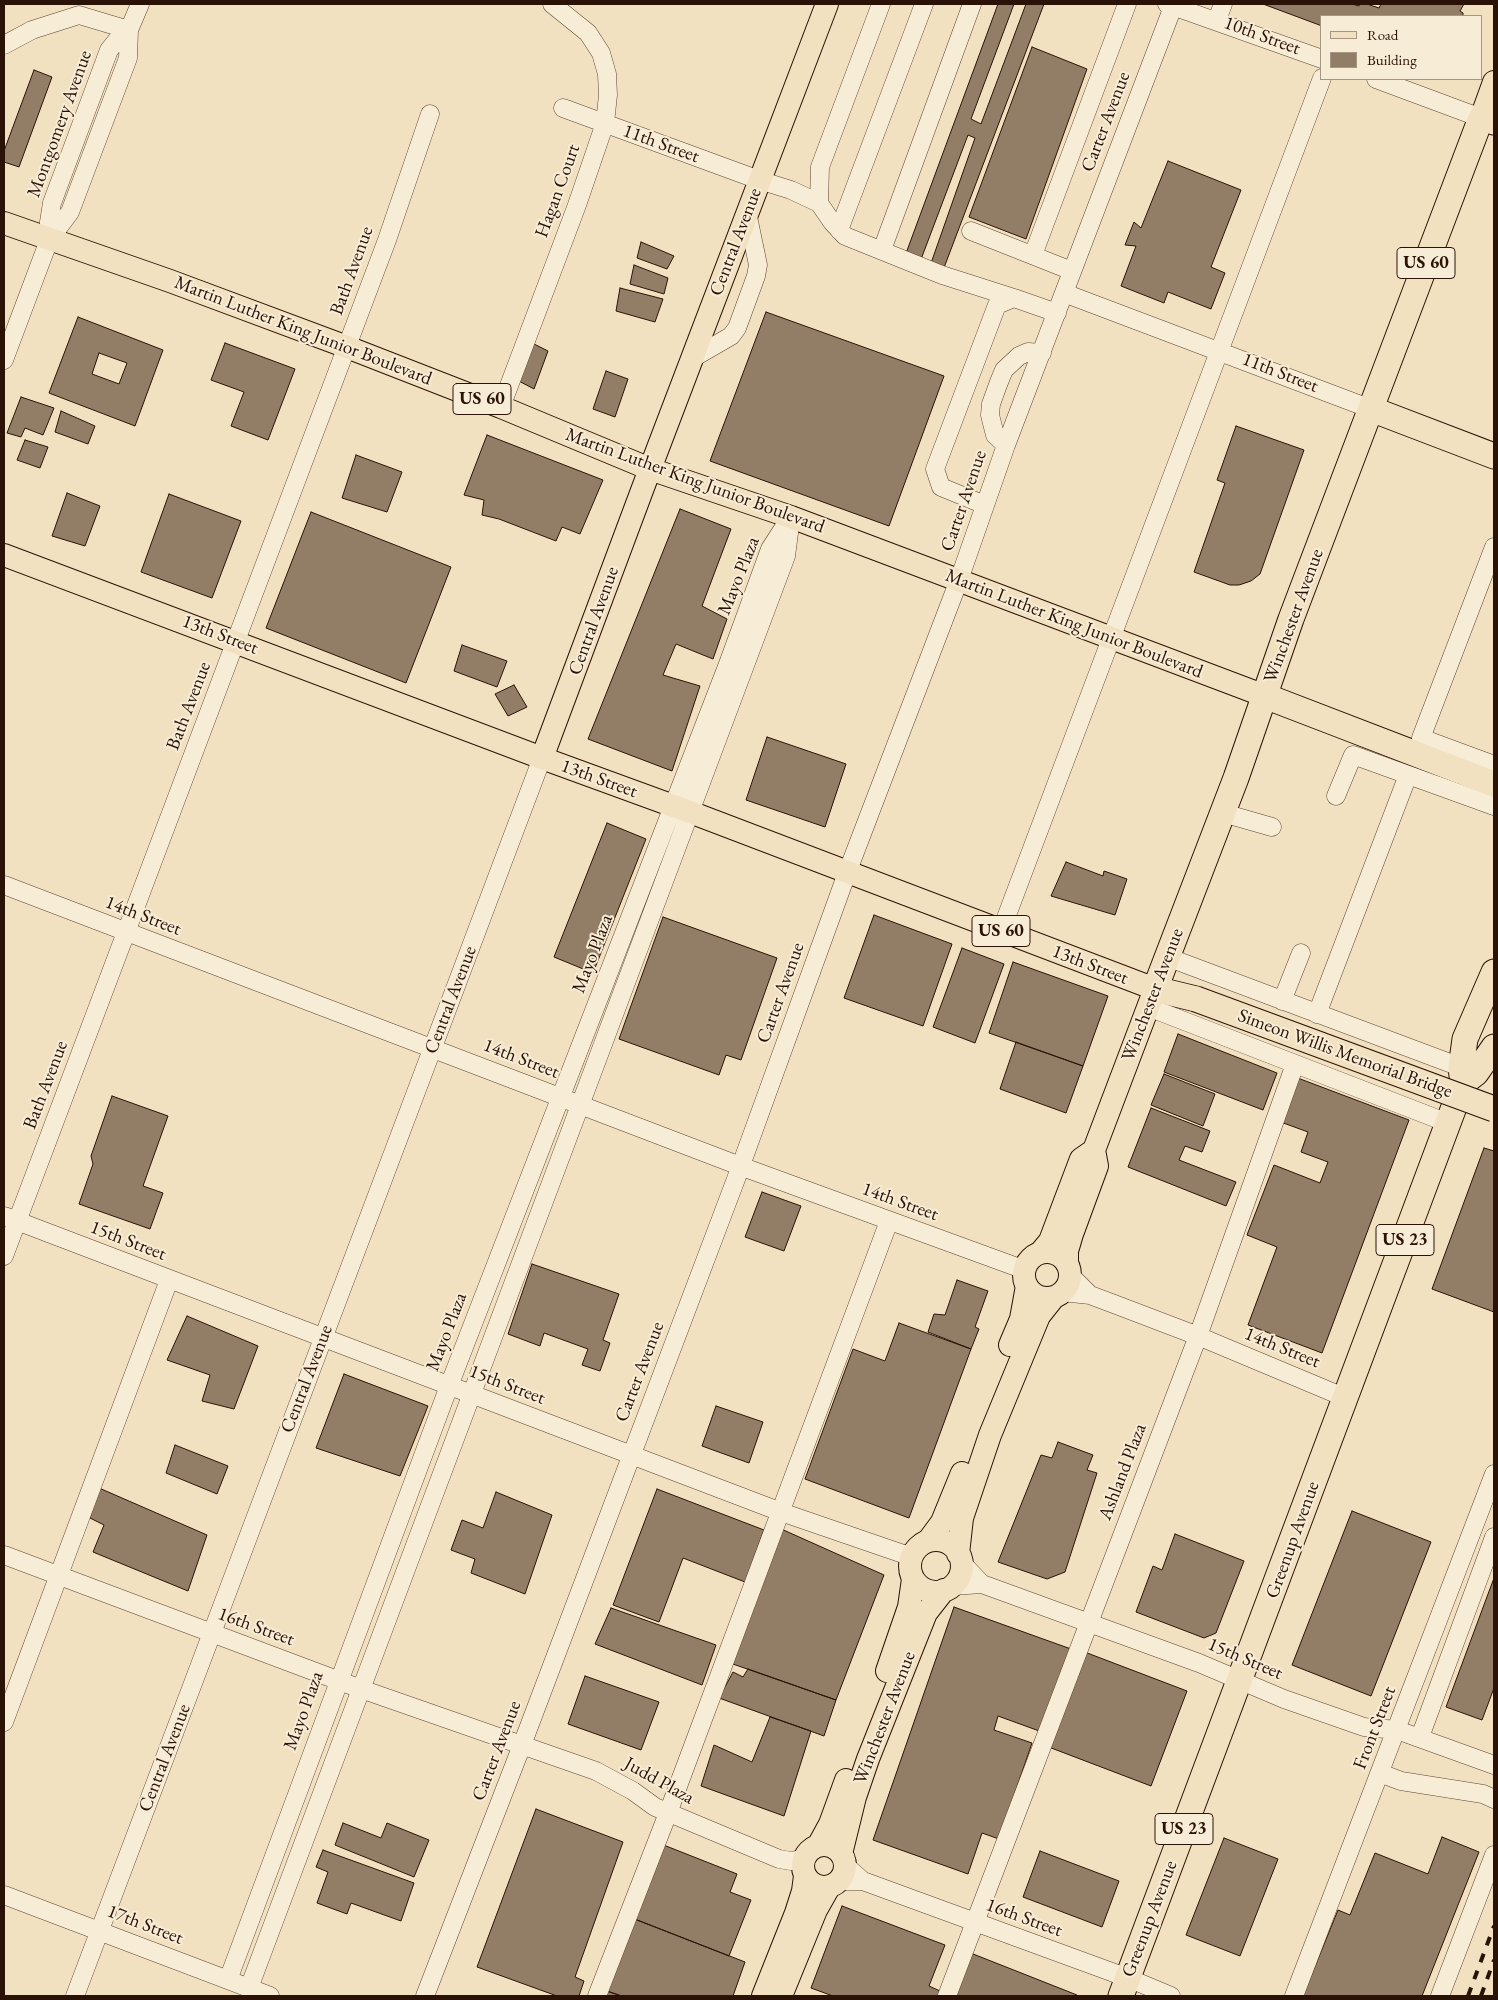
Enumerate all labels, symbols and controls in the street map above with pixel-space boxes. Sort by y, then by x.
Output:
street label: 10th Street [1221,12,1303,60]
legend [1320,15,1483,80]
text: Road [1367,25,1398,44]
street label: Montgomery Avenue [23,47,97,201]
text: Building [1367,50,1417,69]
street label: Carter Avenue [1076,69,1136,175]
street label: 11th Street [620,120,702,168]
street label: Hagan Court [531,141,585,241]
street label: Central Avenue [705,185,767,299]
street label: Bath Avenue [325,223,379,319]
road number: US 60 [1397,248,1455,278]
street label: Martin Luther King Junior Boulevard [171,271,435,391]
street label: 11th Street [1239,348,1321,398]
road number: US 60 [453,384,511,414]
street label: Martin Luther King Junior Boulevard [562,423,828,539]
street label: Carter Avenue [936,447,992,555]
street label: Mayo Plaza [713,534,765,618]
street label: Winchester Avenue [1259,546,1329,686]
street label: Central Avenue [564,564,624,678]
street label: Martin Luther King Junior Boulevard [942,564,1206,684]
street label: 13th Street [179,610,261,660]
street label: Bath Avenue [162,659,216,753]
street label: 13th Street [558,755,640,803]
street label: 14th Street [102,891,184,941]
street label: Mayo Plaza [568,912,618,996]
road number: US 60 [972,916,1030,946]
street label: Winchester Avenue [1117,925,1189,1065]
street label: Carter Avenue [752,940,810,1046]
street label: 13th Street [1049,940,1131,990]
street label: Central Avenue [420,943,482,1057]
street label: Simeon Willis Memorial Bridge [1235,1004,1455,1104]
street label: 14th Street [480,1034,562,1084]
street label: Bath Avenue [19,1038,73,1132]
street label: 14th Street [859,1178,941,1226]
street label: 15th Street [87,1216,169,1266]
road number: US 23 [1376,1224,1434,1256]
street label: Mayo Plaza [422,1290,472,1374]
street label: Carter Avenue [610,1319,670,1425]
street label: Central Avenue [276,1322,338,1436]
street label: 14th Street [1241,1323,1323,1373]
street label: 15th Street [466,1360,548,1410]
street label: Ashland Plaza [1094,1420,1152,1524]
street label: Greenup Avenue [1261,1478,1325,1602]
street label: 16th Street [215,1603,297,1651]
street label: 15th Street [1204,1633,1286,1685]
street label: Winchester Avenue [849,1648,921,1788]
street label: Mayo Plaza [279,1668,329,1754]
street label: Front Street [1349,1683,1401,1773]
street label: Carter Avenue [467,1698,527,1804]
street label: Central Avenue [134,1701,196,1815]
street label: Judd Plaza [620,1752,698,1810]
road number: US 23 [1155,1814,1213,1845]
street label: Greenup Avenue [1117,1857,1183,1981]
street label: 16th Street [983,1894,1065,1942]
street label: 17th Street [104,1900,186,1950]

